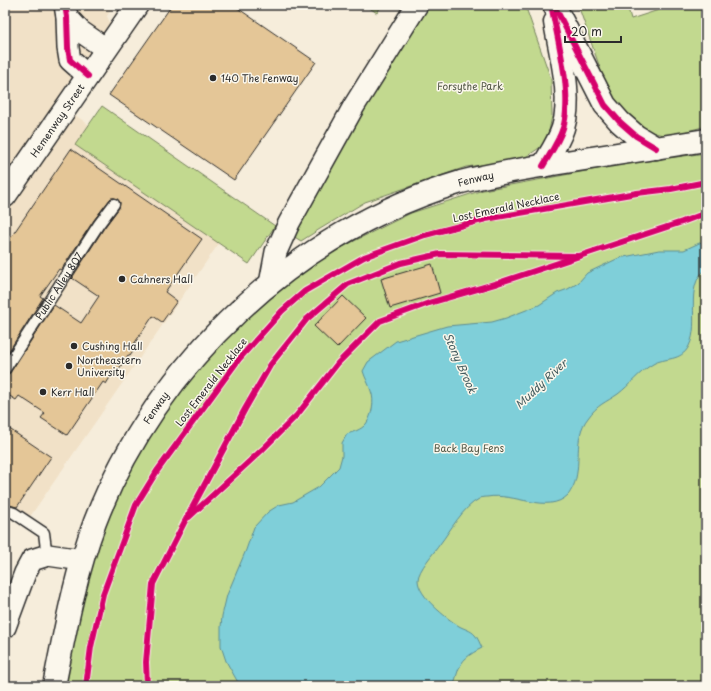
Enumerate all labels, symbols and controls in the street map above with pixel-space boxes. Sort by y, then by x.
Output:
scale bar [565,18,621,44]
text: 20 m [571,22,602,40]
place label: 140 The Fenway [221,70,298,86]
marker: 140 The Fenway [208,73,218,83]
park label: Forsythe Park [437,78,503,94]
street label: Hemenway Street [26,80,88,160]
street label: Fenway [456,167,495,190]
street label: Lost Emerald Necklace [451,188,561,225]
street label: Public Alley 807 [31,249,86,322]
place label: Cahners Hall [130,271,193,286]
marker: Cahners Hall [117,274,127,284]
water label: Stony Brook [439,330,482,397]
street label: Lost Emerald Necklace [171,334,250,429]
place label: Cushing Hall [82,338,143,353]
marker: Cushing Hall [69,341,79,351]
place label: Northeastern University [77,352,141,379]
water label: Muddy River [511,354,572,412]
marker: Northeastern University [64,361,74,371]
place label: Kerr Hall [51,384,95,399]
marker: Kerr Hall [38,387,48,397]
street label: Fenway [139,388,173,427]
park label: Back Bay Fens [434,440,505,456]

